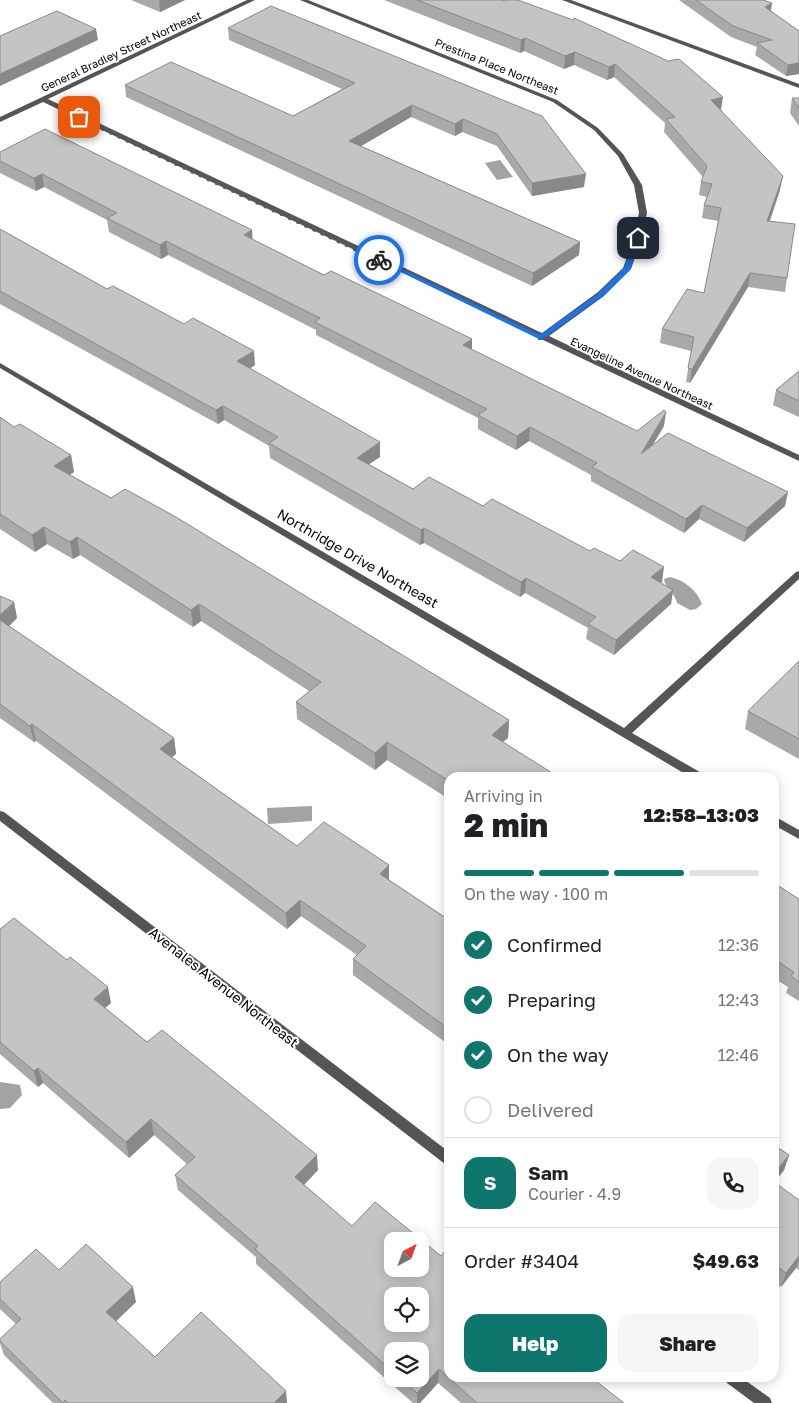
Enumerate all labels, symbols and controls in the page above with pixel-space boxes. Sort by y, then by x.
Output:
street label: General Bradley Street Northeast [39,8,203,94]
street label: Prestina Place Northeast [433,35,561,97]
pin [58,96,100,138]
icon: bag [65,103,93,131]
pin [617,217,659,259]
icon: home [624,224,652,252]
courier [354,235,404,285]
icon: bike [365,246,393,274]
street label: Evangeline Avenue Northeast [569,334,715,412]
street label: Northridge Drive Northeast [274,505,442,611]
text: Arriving in [464,786,543,806]
text: 12:58–13:03 [644,803,759,826]
text: 2 min [464,806,548,844]
text: On the way · 100 m [464,884,608,904]
street label: Avenales Avenue Northeast [146,923,302,1051]
icon: check [464,931,492,959]
text: Confirmed [507,933,602,956]
text: 12:36 [718,935,759,955]
icon: check [464,986,492,1014]
text: Preparing [507,988,596,1011]
text: 12:43 [718,990,759,1010]
icon: check [464,1041,492,1069]
text: On the way [507,1043,609,1066]
text: 12:46 [718,1045,759,1065]
text: Delivered [507,1098,594,1121]
button: phone [707,1157,759,1209]
text: Sam [528,1161,568,1184]
text: S [484,1171,496,1194]
text: Courier · 4.9 [528,1184,621,1204]
north arrow [384,1232,429,1278]
map controls [384,1232,429,1387]
text: Order #3404 [464,1249,579,1272]
text: $49.63 [693,1249,759,1272]
button: locate [384,1287,429,1332]
button: Help [464,1314,607,1372]
button: Share [617,1314,759,1372]
button: layers [384,1342,429,1387]

